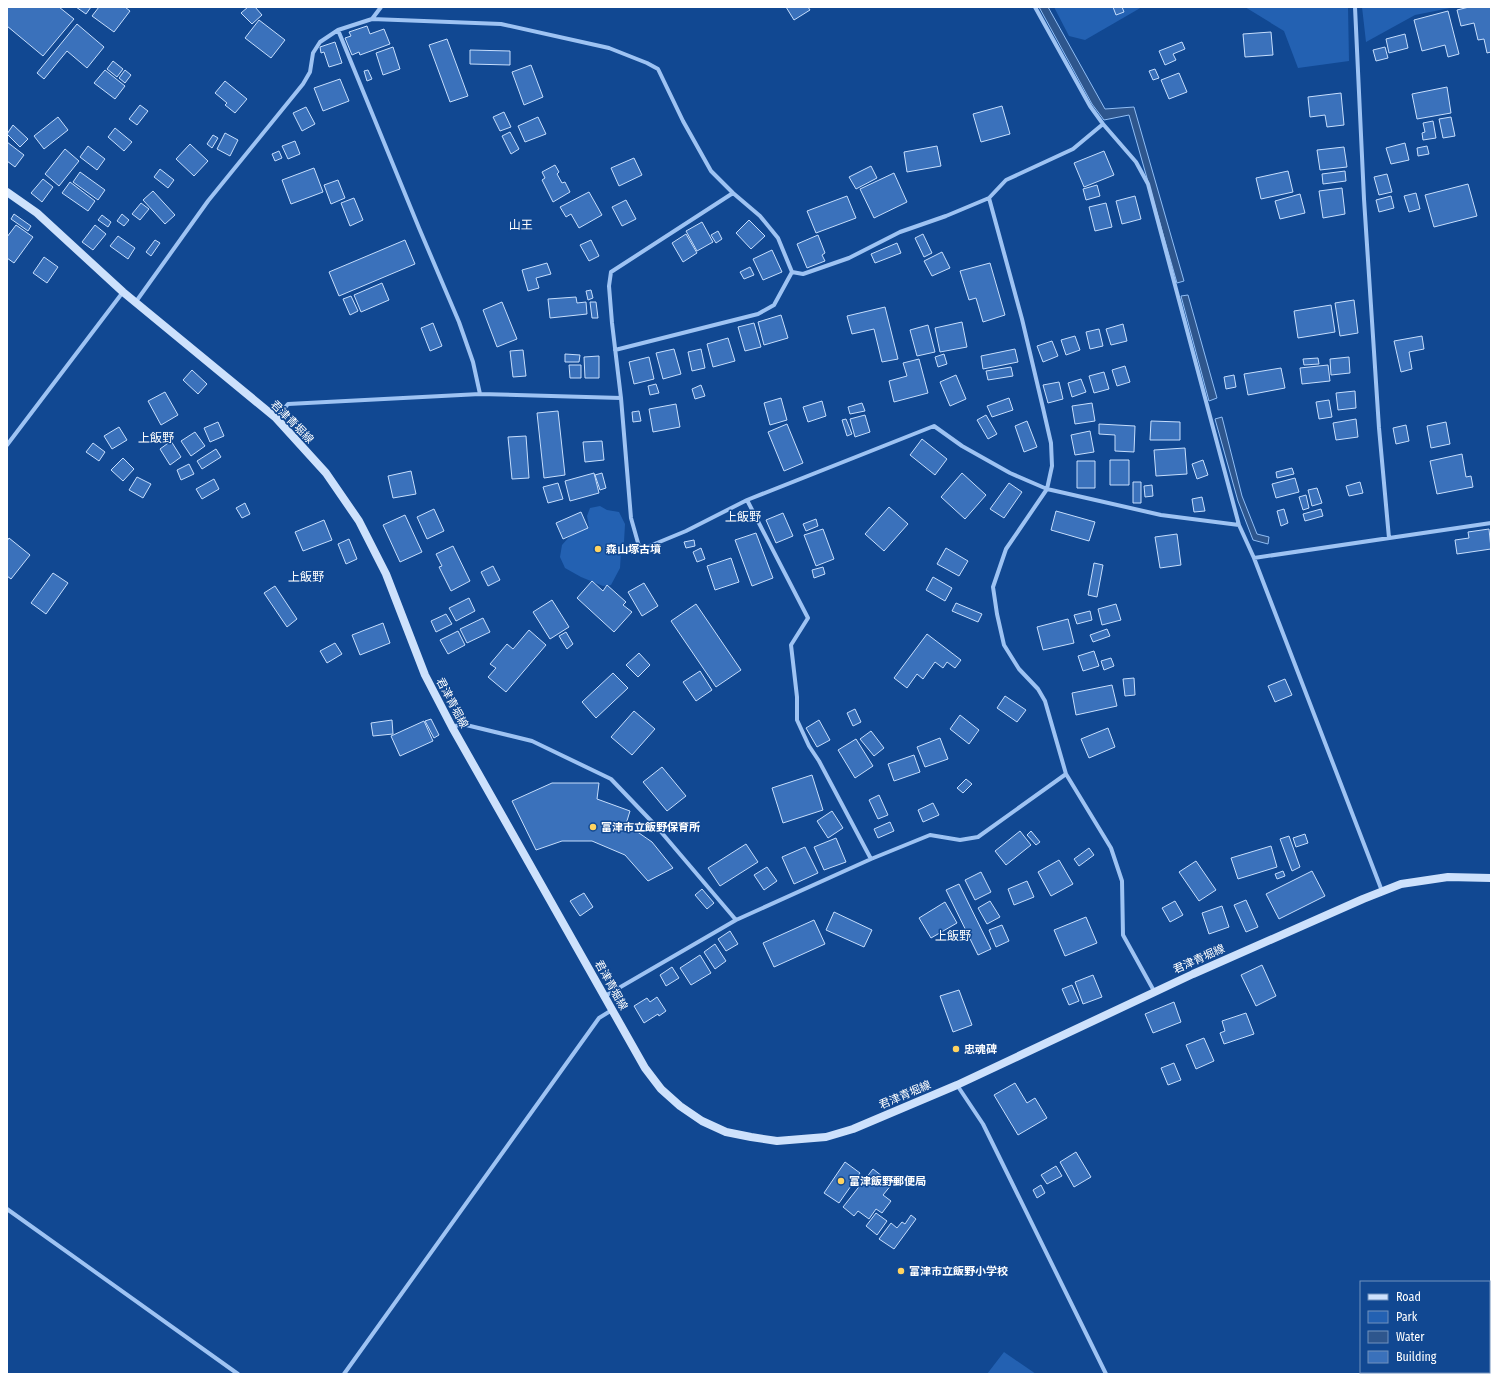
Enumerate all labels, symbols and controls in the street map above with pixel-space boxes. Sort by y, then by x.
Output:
district label: 山王 [509,218,533,232]
street label: 君津青堀線 [268,398,316,446]
district label: 上飯野 [138,431,174,445]
district label: 上飯野 [725,510,761,524]
place label: 森山塚古墳 [606,543,661,556]
marker: 森山塚古墳 [593,544,603,554]
district label: 上飯野 [288,570,324,584]
street label: 君津青堀線 [433,676,471,730]
place label: 富津市立飯野保育所 [601,821,700,834]
marker: 富津市立飯野保育所 [588,822,598,832]
district label: 上飯野 [935,929,971,943]
street label: 君津青堀線 [1171,942,1227,976]
street label: 君津青堀線 [592,958,630,1012]
place label: 忠魂碑 [964,1043,997,1056]
marker: 忠魂碑 [951,1044,961,1054]
street label: 君津青堀線 [877,1078,933,1112]
place label: 富津飯野郵便局 [849,1175,926,1188]
marker: 富津飯野郵便局 [836,1176,846,1186]
place label: 富津市立飯野小学校 [909,1265,1008,1278]
marker: 富津市立飯野小学校 [896,1266,906,1276]
legend [1360,1281,1490,1373]
text: Road [1396,1290,1421,1304]
text: Park [1396,1310,1418,1324]
text: Water [1396,1330,1425,1344]
text: Building [1396,1350,1437,1364]

